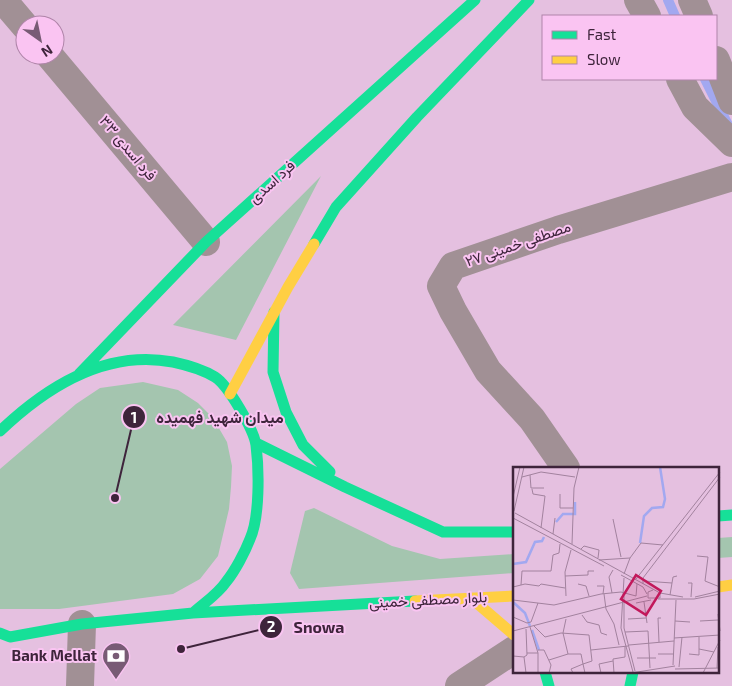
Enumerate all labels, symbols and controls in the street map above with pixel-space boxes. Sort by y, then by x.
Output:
north arrow [15,15,65,65]
legend [542,15,717,80]
text: Fast [587,25,617,43]
text: N [38,41,56,61]
text: Slow [587,50,621,68]
street label: فرد اسدی ۳۳ [95,111,161,185]
street label: فرد اسدی [245,156,300,208]
street label: مصطفی خمینی ۲۷ [463,217,573,271]
callout: میدان شهید فهمیده [122,402,294,433]
text: میدان شهید فهمیده [156,407,284,428]
text: 1 [131,408,137,426]
inset map [513,467,720,674]
street label: بلوار مصطفی خمینی [368,587,488,613]
callout: Snowa [259,612,355,643]
text: 2 [267,617,276,635]
text: Snowa [294,617,345,636]
bank icon: Bank Mellat [101,641,131,680]
place label: Bank Mellat [12,646,97,664]

